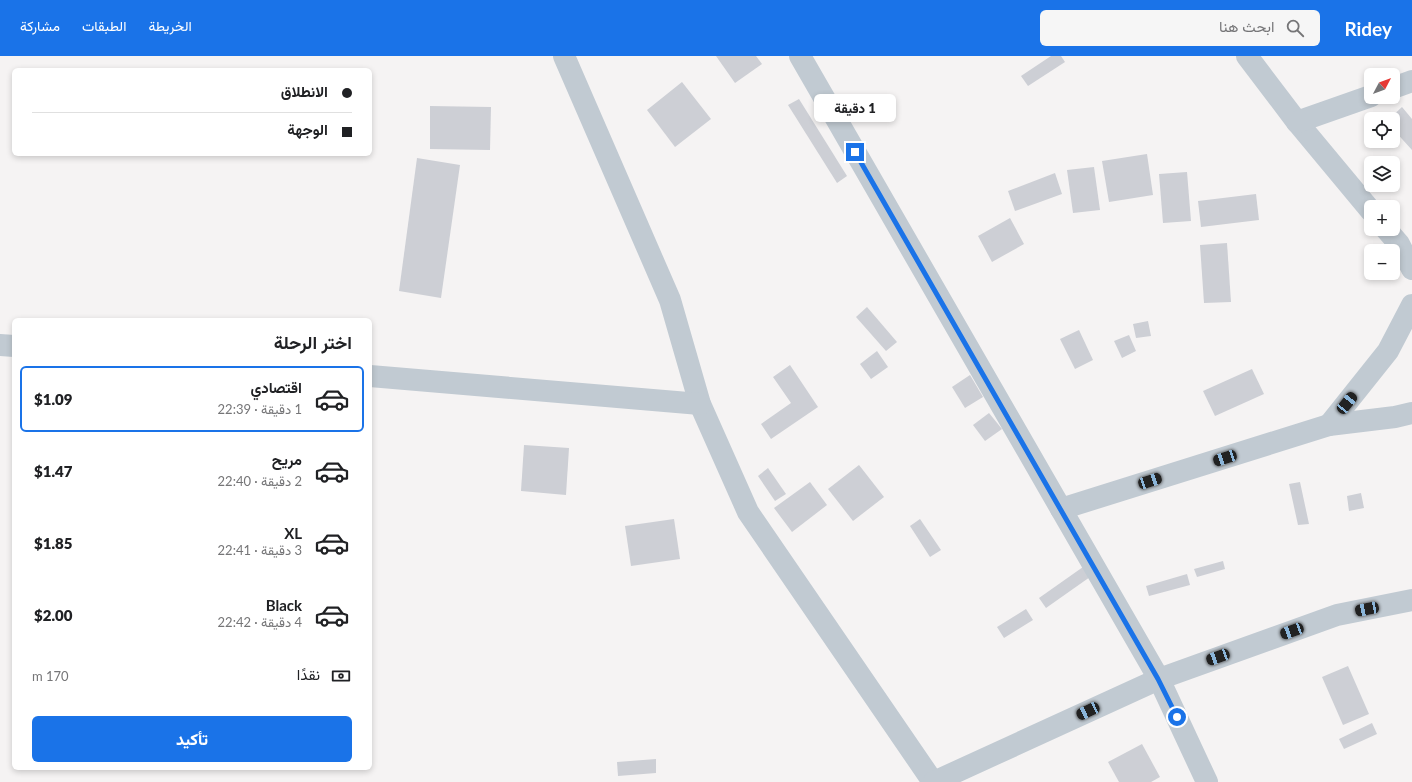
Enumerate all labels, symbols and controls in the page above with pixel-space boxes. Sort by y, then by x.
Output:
search box [1040,10,1320,46]
text: مشاركة [20,17,60,34]
text: الطبقات [82,17,126,34]
text: الخريطة [148,17,192,34]
text: ابحث هنا [1219,17,1274,35]
icon: search [1284,17,1306,39]
text: Ridey [1344,17,1392,40]
north arrow [1364,68,1400,104]
map controls [1364,68,1400,280]
text: الانطلاق [281,82,328,100]
callout: 1 دقيقة [814,94,896,122]
text: 1 دقيقة [834,100,876,116]
button: locate [1364,112,1400,148]
text: الوجهة [287,120,328,138]
route end [846,143,864,161]
button: layers [1364,156,1400,192]
button: + [1364,200,1400,236]
button: − [1364,244,1400,280]
text: اختر الرحلة [274,331,352,353]
text: اقتصادي [250,378,302,396]
icon: car [314,381,350,417]
text: $1.09 [34,390,72,408]
car [1335,390,1359,416]
text: 1 دقيقة · 22:39 [218,401,302,417]
car [1212,449,1238,467]
text: مريح [272,450,302,468]
icon: car [314,453,350,489]
text: $1.47 [34,462,72,480]
car [1137,472,1163,490]
text: 2 دقيقة · 22:40 [218,473,302,489]
text: XL [284,524,302,542]
icon: car [314,525,350,561]
text: $1.85 [34,534,72,552]
text: 3 دقيقة · 22:41 [218,542,302,558]
text: Black [266,596,302,614]
icon: car [314,597,350,633]
car [1354,601,1380,617]
text: $2.00 [34,606,72,624]
text: 4 دقيقة · 22:42 [218,614,302,630]
car [1279,621,1305,641]
car [1205,647,1231,667]
text: نقدًا [297,665,320,683]
icon: cash [330,665,352,687]
text: 170 m [32,668,69,684]
car [1075,700,1101,722]
route start [1168,708,1186,726]
button: تأكيد [32,716,352,762]

